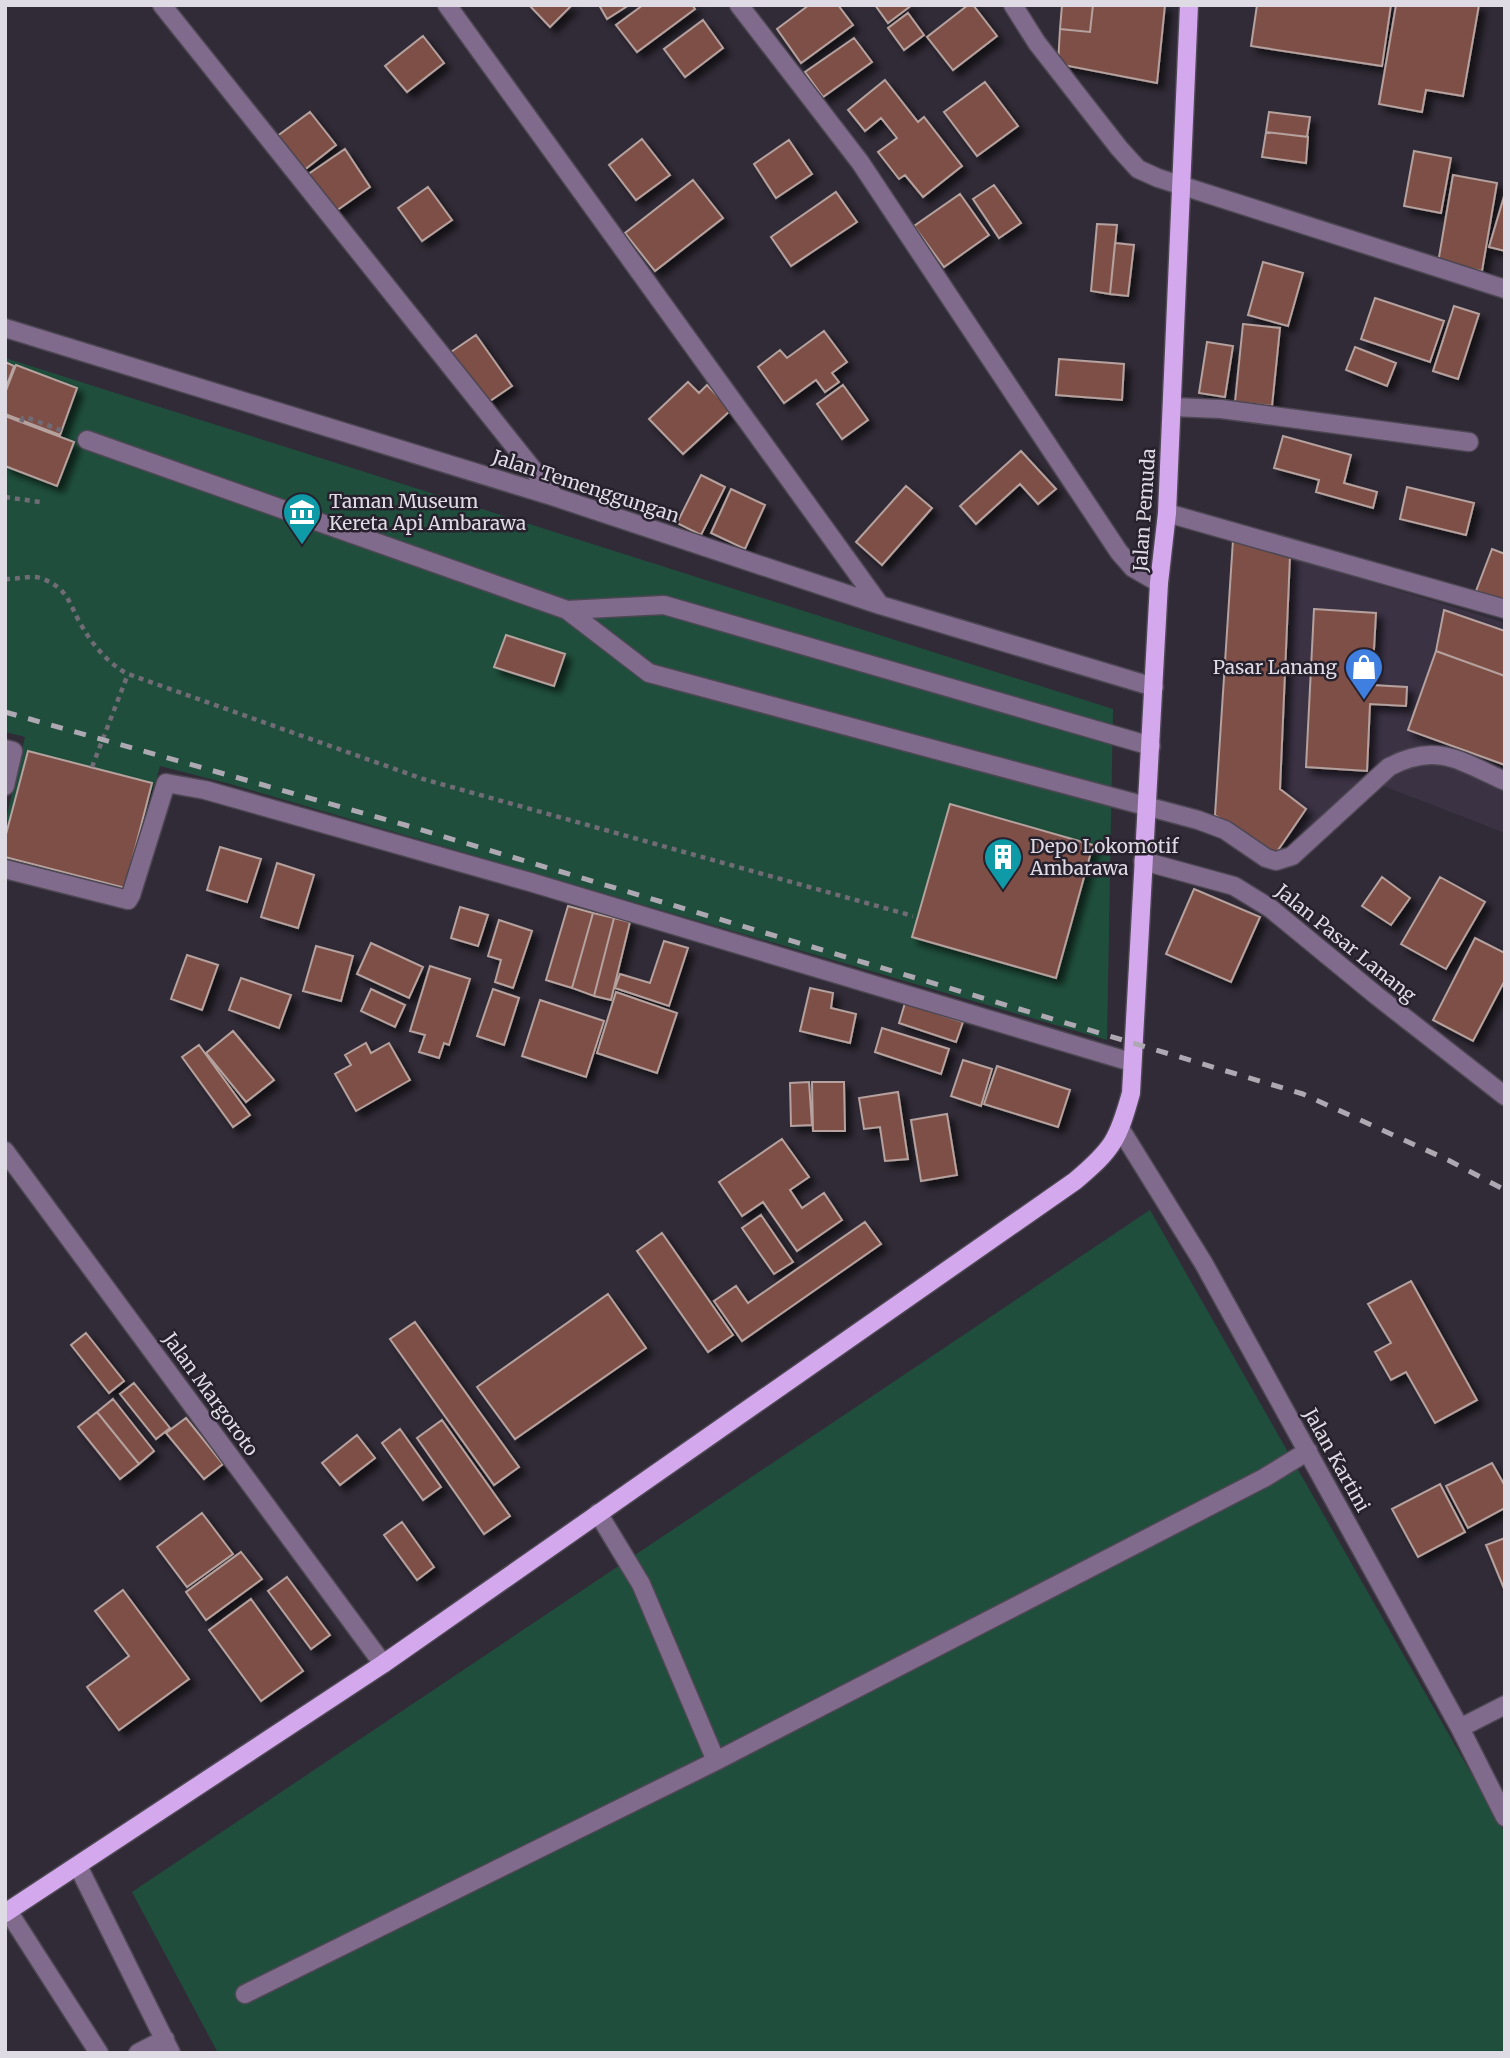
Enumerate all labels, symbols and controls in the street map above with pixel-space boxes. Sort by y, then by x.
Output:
street label: Jalan Temenggungan [488,444,683,528]
street label: Jalan Pemuda [1128,447,1160,574]
place label: Taman Museum Kereta Api Ambarawa [329,489,526,535]
museum icon: Taman Museum Kereta Api Ambarawa [281,491,323,546]
shop icon: Pasar Lanang [1343,646,1385,701]
place label: Pasar Lanang [1213,655,1337,679]
place label: Depo Lokomotif Ambarawa [1029,834,1179,880]
building icon: Depo Lokomotif Ambarawa [982,836,1024,891]
street label: Jalan Pasar Lanang [1270,878,1422,1007]
street label: Jalan Margoroto [158,1327,264,1460]
street label: Jalan Kartini [1298,1403,1375,1516]

